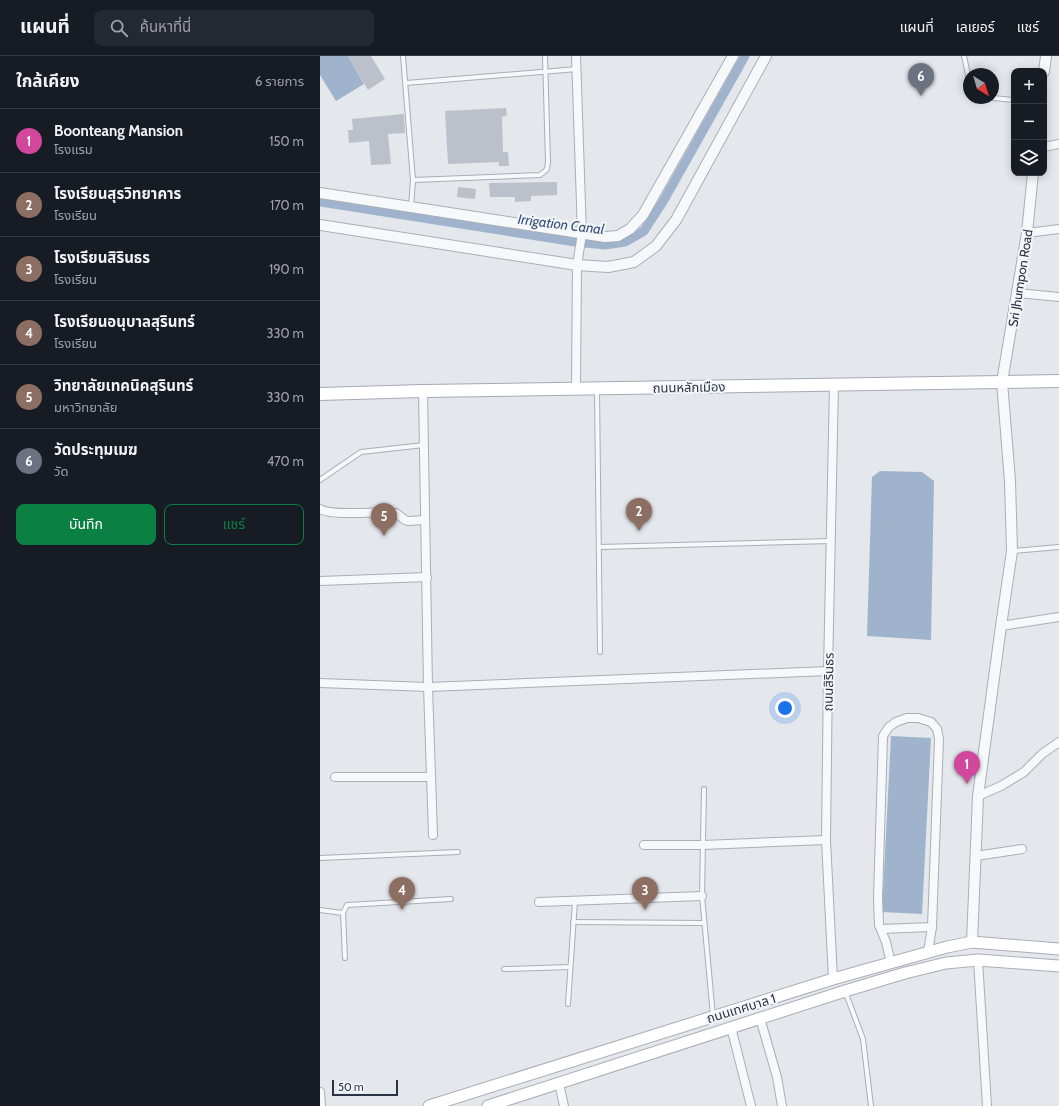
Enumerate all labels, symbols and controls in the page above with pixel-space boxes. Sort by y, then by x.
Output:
search box [94,10,374,46]
text: แผนที่ [20,15,70,38]
icon: search [108,17,130,39]
text: ค้นหาที่นี่ [140,18,191,36]
text: แผนที่ [900,18,934,36]
text: เลเยอร์ [956,18,995,36]
text: แชร์ [1017,18,1039,36]
pin: 6 [908,63,934,96]
north arrow [963,68,999,104]
map controls [1011,68,1047,176]
button: + [1011,68,1047,104]
text: ใกล้เคียง [16,71,79,91]
text: 6 รายการ [255,73,304,89]
button: − [1011,104,1047,140]
text: Boonteang Mansion [54,122,183,140]
text: 1 [27,133,31,149]
text: 150 m [269,133,304,149]
button: layers [1011,140,1047,176]
text: โรงแรม [54,141,93,157]
text: โรงเรียนสุรวิทยาคาร [54,185,181,203]
text: 2 [26,197,32,213]
text: 170 m [270,197,304,213]
text: โรงเรียน [54,207,97,223]
water label: Irrigation Canal [517,210,606,238]
street label: Sri Jhumpon Road [1004,228,1036,328]
text: โรงเรียนสิรินธร [54,249,150,267]
text: 3 [25,261,33,277]
text: 190 m [269,261,304,277]
text: โรงเรียน [54,271,97,287]
text: โรงเรียนอนุบาลสุรินทร์ [54,313,195,331]
text: 4 [25,325,33,341]
text: 330 m [267,325,304,341]
text: โรงเรียน [54,335,97,351]
text: วิทยาลัยเทคนิคสุรินทร์ [54,377,193,395]
street label: ถนนหลักเมือง [652,378,726,396]
text: 5 [26,389,32,405]
text: 330 m [267,389,304,405]
text: มหาวิทยาลัย [54,399,117,415]
text: วัดประทุมเมฆ [54,441,138,459]
text: 6 [25,453,33,469]
text: 470 m [267,453,304,469]
text: วัด [54,463,68,479]
pin: 2 [626,498,652,531]
pin: 5 [371,503,397,536]
button: บันทึก [16,504,156,545]
button: แชร์ [164,504,304,545]
street label: ถนนสิรินธร [819,652,837,712]
your location [775,698,795,718]
pin: 1 [954,751,980,784]
pin: 4 [389,877,415,910]
pin: 3 [632,877,658,910]
street label: ถนนเทศบาล 1 [705,990,777,1026]
scale bar [332,1078,398,1097]
text: 50 m [338,1080,364,1094]

